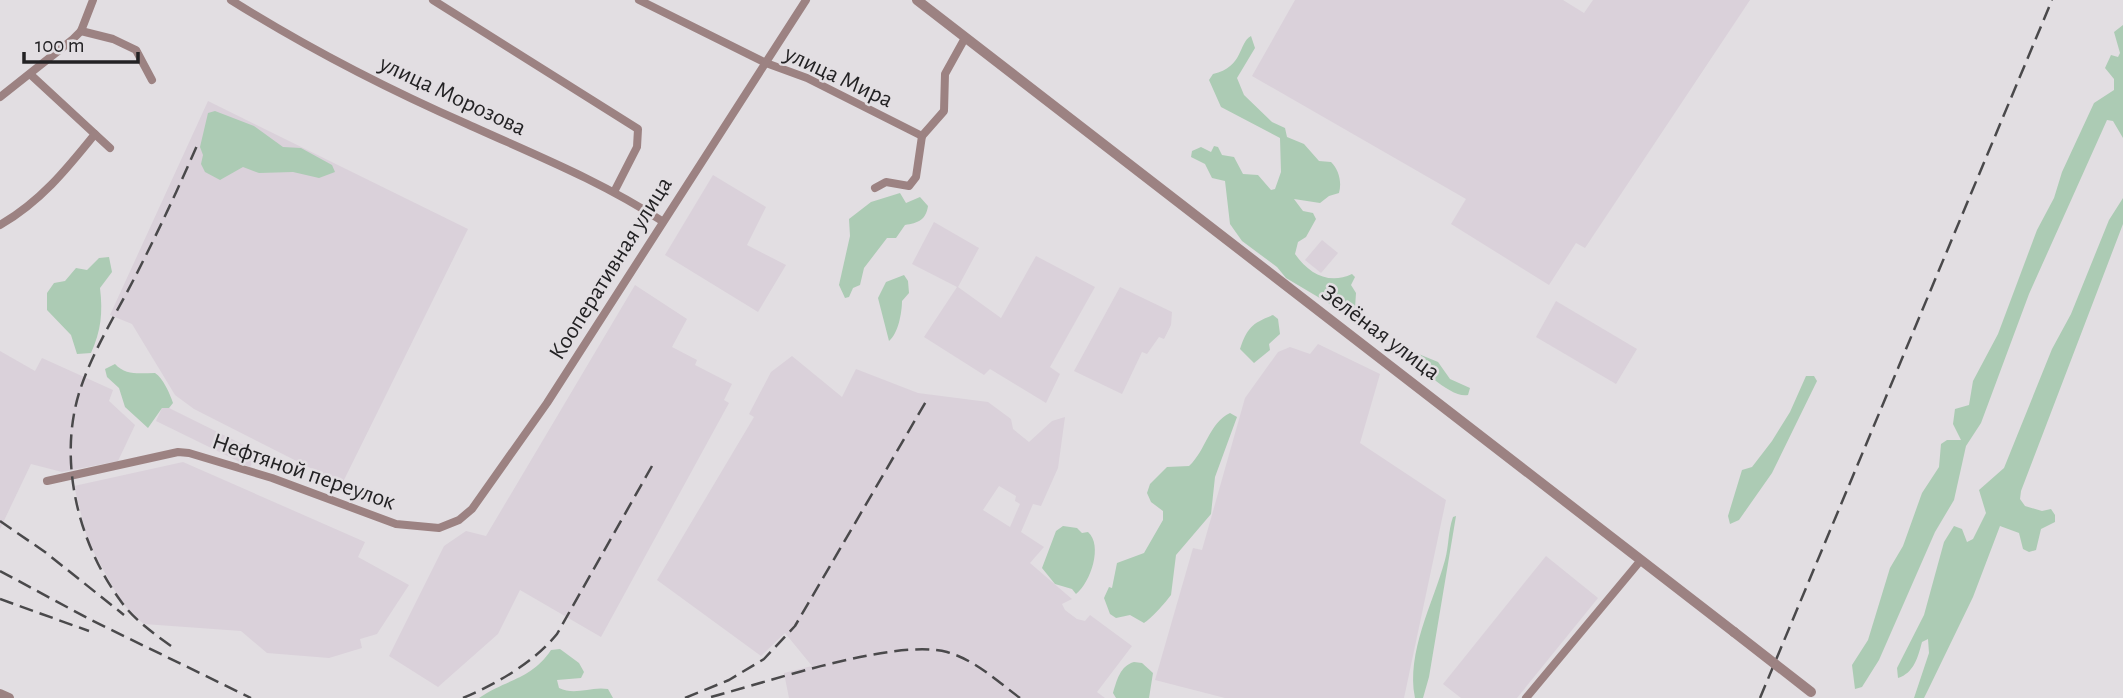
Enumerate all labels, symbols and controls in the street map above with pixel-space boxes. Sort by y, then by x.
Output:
scale bar [24,21,138,65]
text: 100 m [35,35,85,56]
street label: улица Мира [780,41,896,112]
street label: улица Морозова [375,51,530,140]
street label: Кооперативная улица [545,173,677,364]
street label: Зелёная улица [1317,281,1444,385]
street label: Нефтяной переулок [209,429,398,515]

